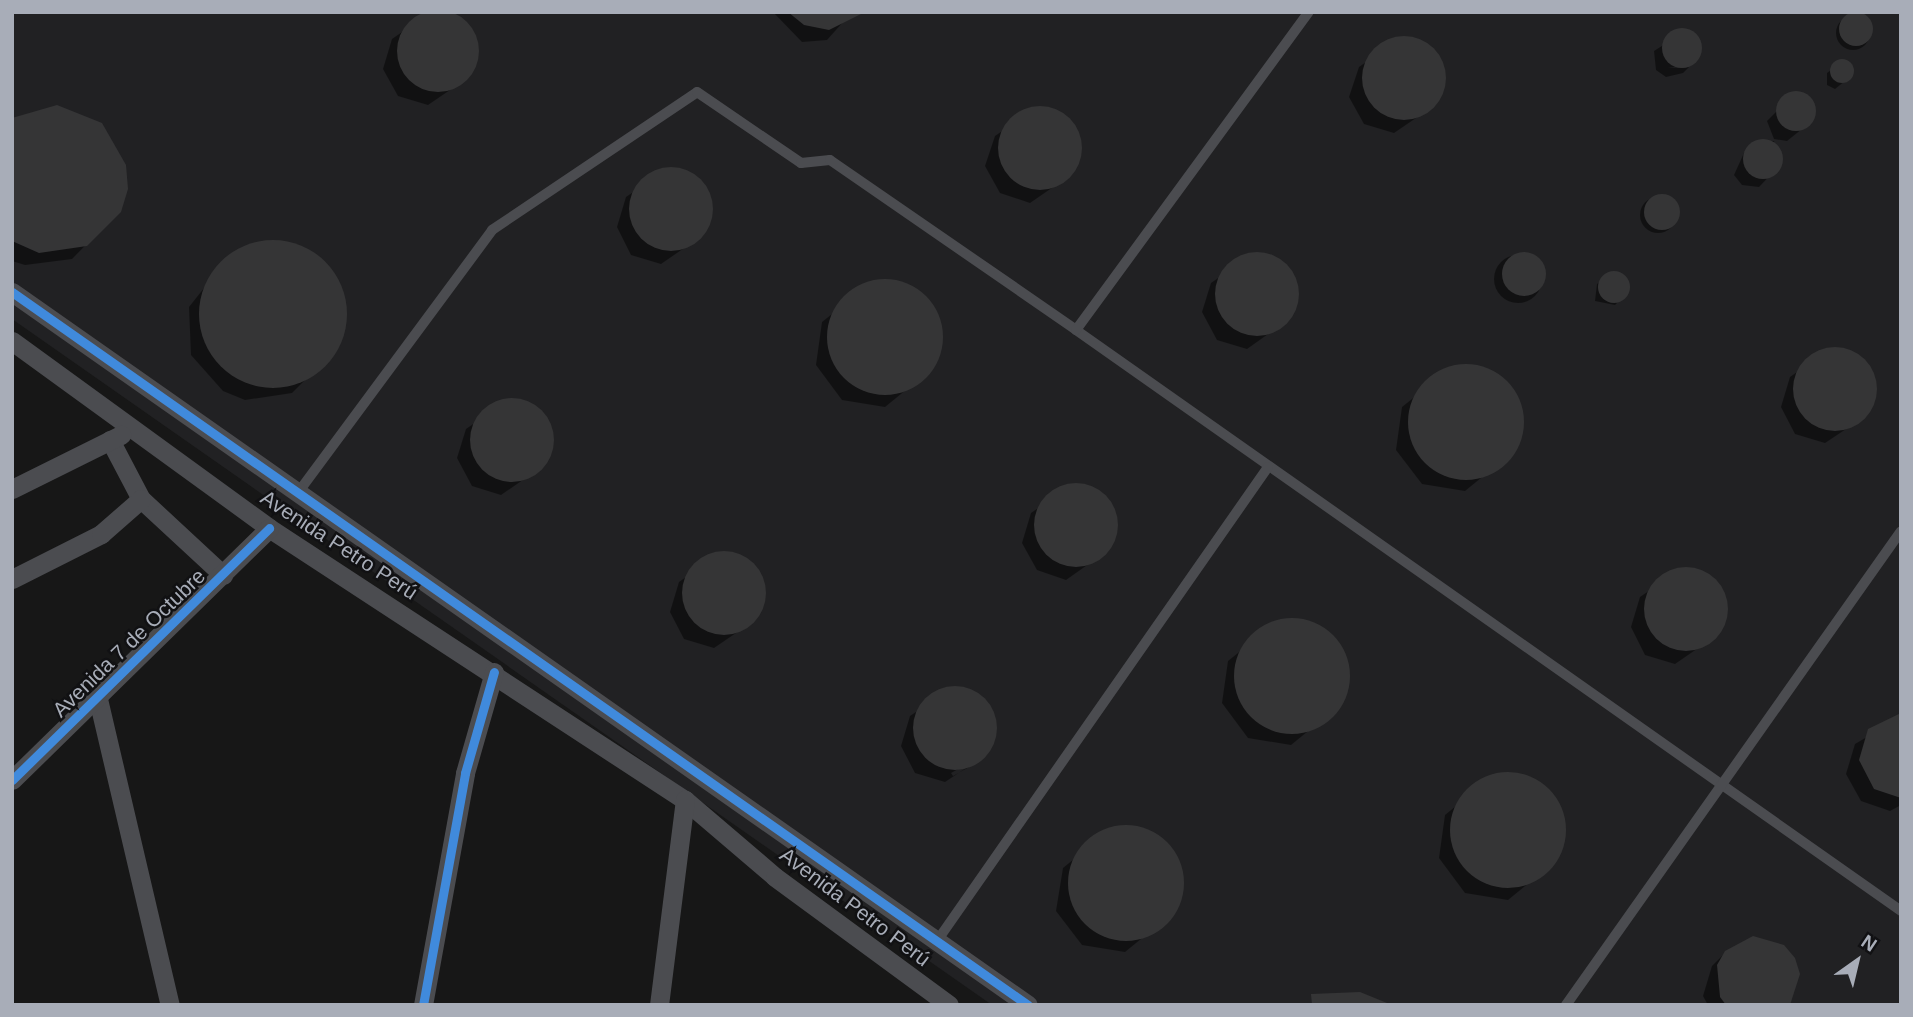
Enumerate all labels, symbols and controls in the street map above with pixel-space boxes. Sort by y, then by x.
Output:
street label: Avenida Petro Perú [256,485,422,605]
street label: Avenida 7 de Octubre [47,564,211,722]
street label: Avenida Petro Perú [775,842,935,972]
north arrow [1822,926,1892,996]
text: N [1857,931,1881,956]

